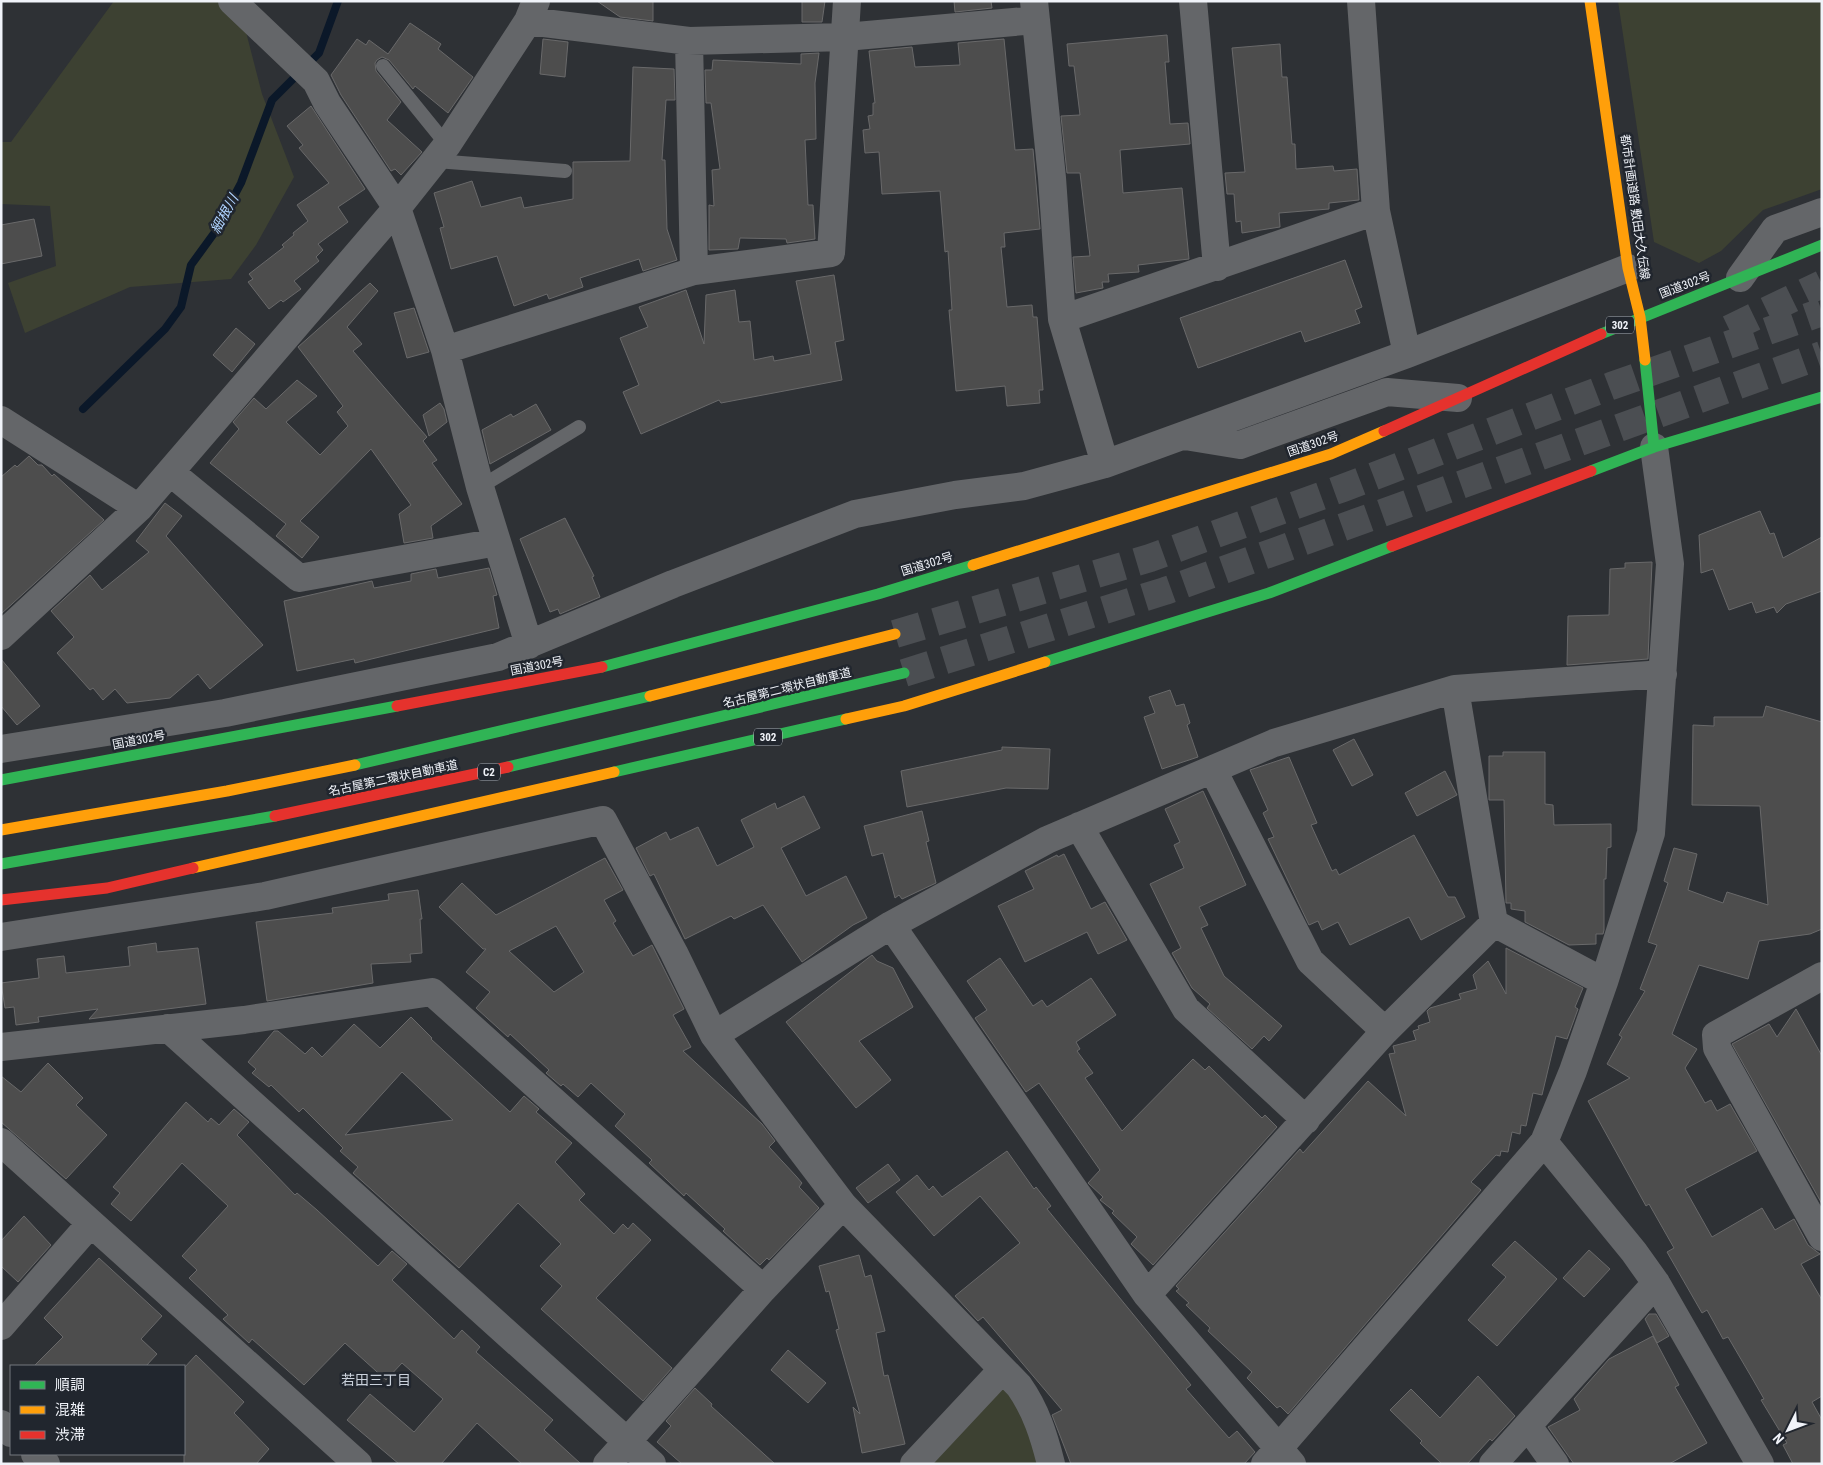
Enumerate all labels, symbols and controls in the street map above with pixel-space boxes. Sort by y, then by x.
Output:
street label: 都市計画道路 敷田大久伝線 [1618,133,1652,281]
water label: 細根川 [207,190,242,236]
street label: 国道302号 [1657,269,1713,301]
road number: 302 [1606,316,1634,334]
street label: 国道302号 [1285,429,1341,459]
street label: 国道302号 [899,549,955,579]
street label: 国道302号 [509,654,565,678]
street label: 名古屋第二環状自動車道 [721,665,853,711]
street label: 国道302号 [111,728,167,752]
road number: 302 [754,729,782,746]
street label: 名古屋第二環状自動車道 [327,757,459,799]
road number: C2 [478,764,500,780]
legend [10,1365,185,1455]
district label: 若田三丁目 [341,1372,411,1388]
text: 順調 [55,1376,85,1394]
text: 混雑 [55,1401,85,1419]
north arrow [1763,1405,1813,1455]
text: 渋滞 [55,1426,85,1444]
text: N [1770,1430,1787,1447]

